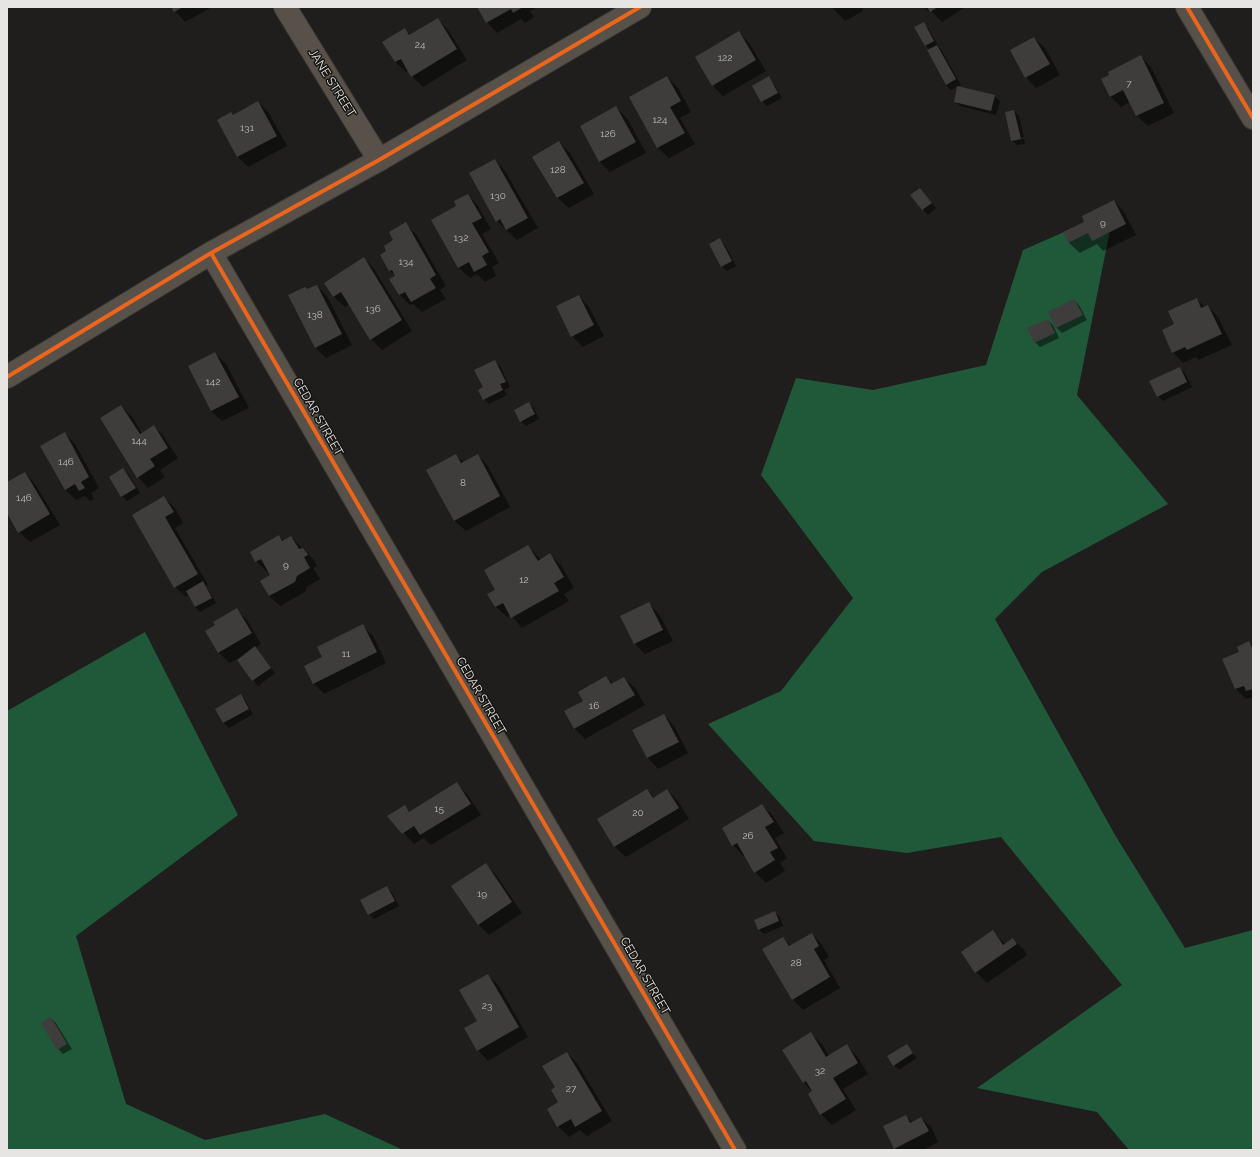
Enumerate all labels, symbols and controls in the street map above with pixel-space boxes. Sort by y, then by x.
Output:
house number: 24 [415,39,425,51]
street label: JANE STREET [305,46,359,120]
house number: 122 [718,52,732,64]
house number: 7 [1126,78,1132,90]
house number: 124 [653,114,667,126]
house number: 131 [240,122,254,134]
house number: 126 [600,128,616,140]
house number: 128 [550,164,566,176]
house number: 130 [490,190,506,202]
house number: 9 [1100,217,1106,229]
house number: 132 [454,232,468,244]
house number: 134 [398,256,414,268]
house number: 136 [365,303,381,315]
house number: 138 [307,309,323,321]
house number: 142 [206,376,220,388]
street label: CEDAR STREET [290,376,346,458]
house number: 144 [131,435,147,447]
house number: 146 [58,456,74,468]
house number: 8 [460,477,466,489]
house number: 146 [16,492,32,504]
house number: 9 [283,559,289,571]
house number: 12 [519,574,529,586]
house number: 11 [342,648,350,660]
street label: CEDAR STREET [453,655,509,737]
house number: 16 [589,700,599,712]
house number: 15 [434,803,444,815]
house number: 20 [632,807,644,819]
house number: 26 [742,830,754,842]
house number: 19 [477,888,487,900]
street label: CEDAR STREET [617,935,673,1017]
house number: 28 [790,957,802,969]
house number: 23 [482,1000,492,1012]
house number: 32 [815,1065,825,1077]
house number: 27 [566,1083,576,1095]

